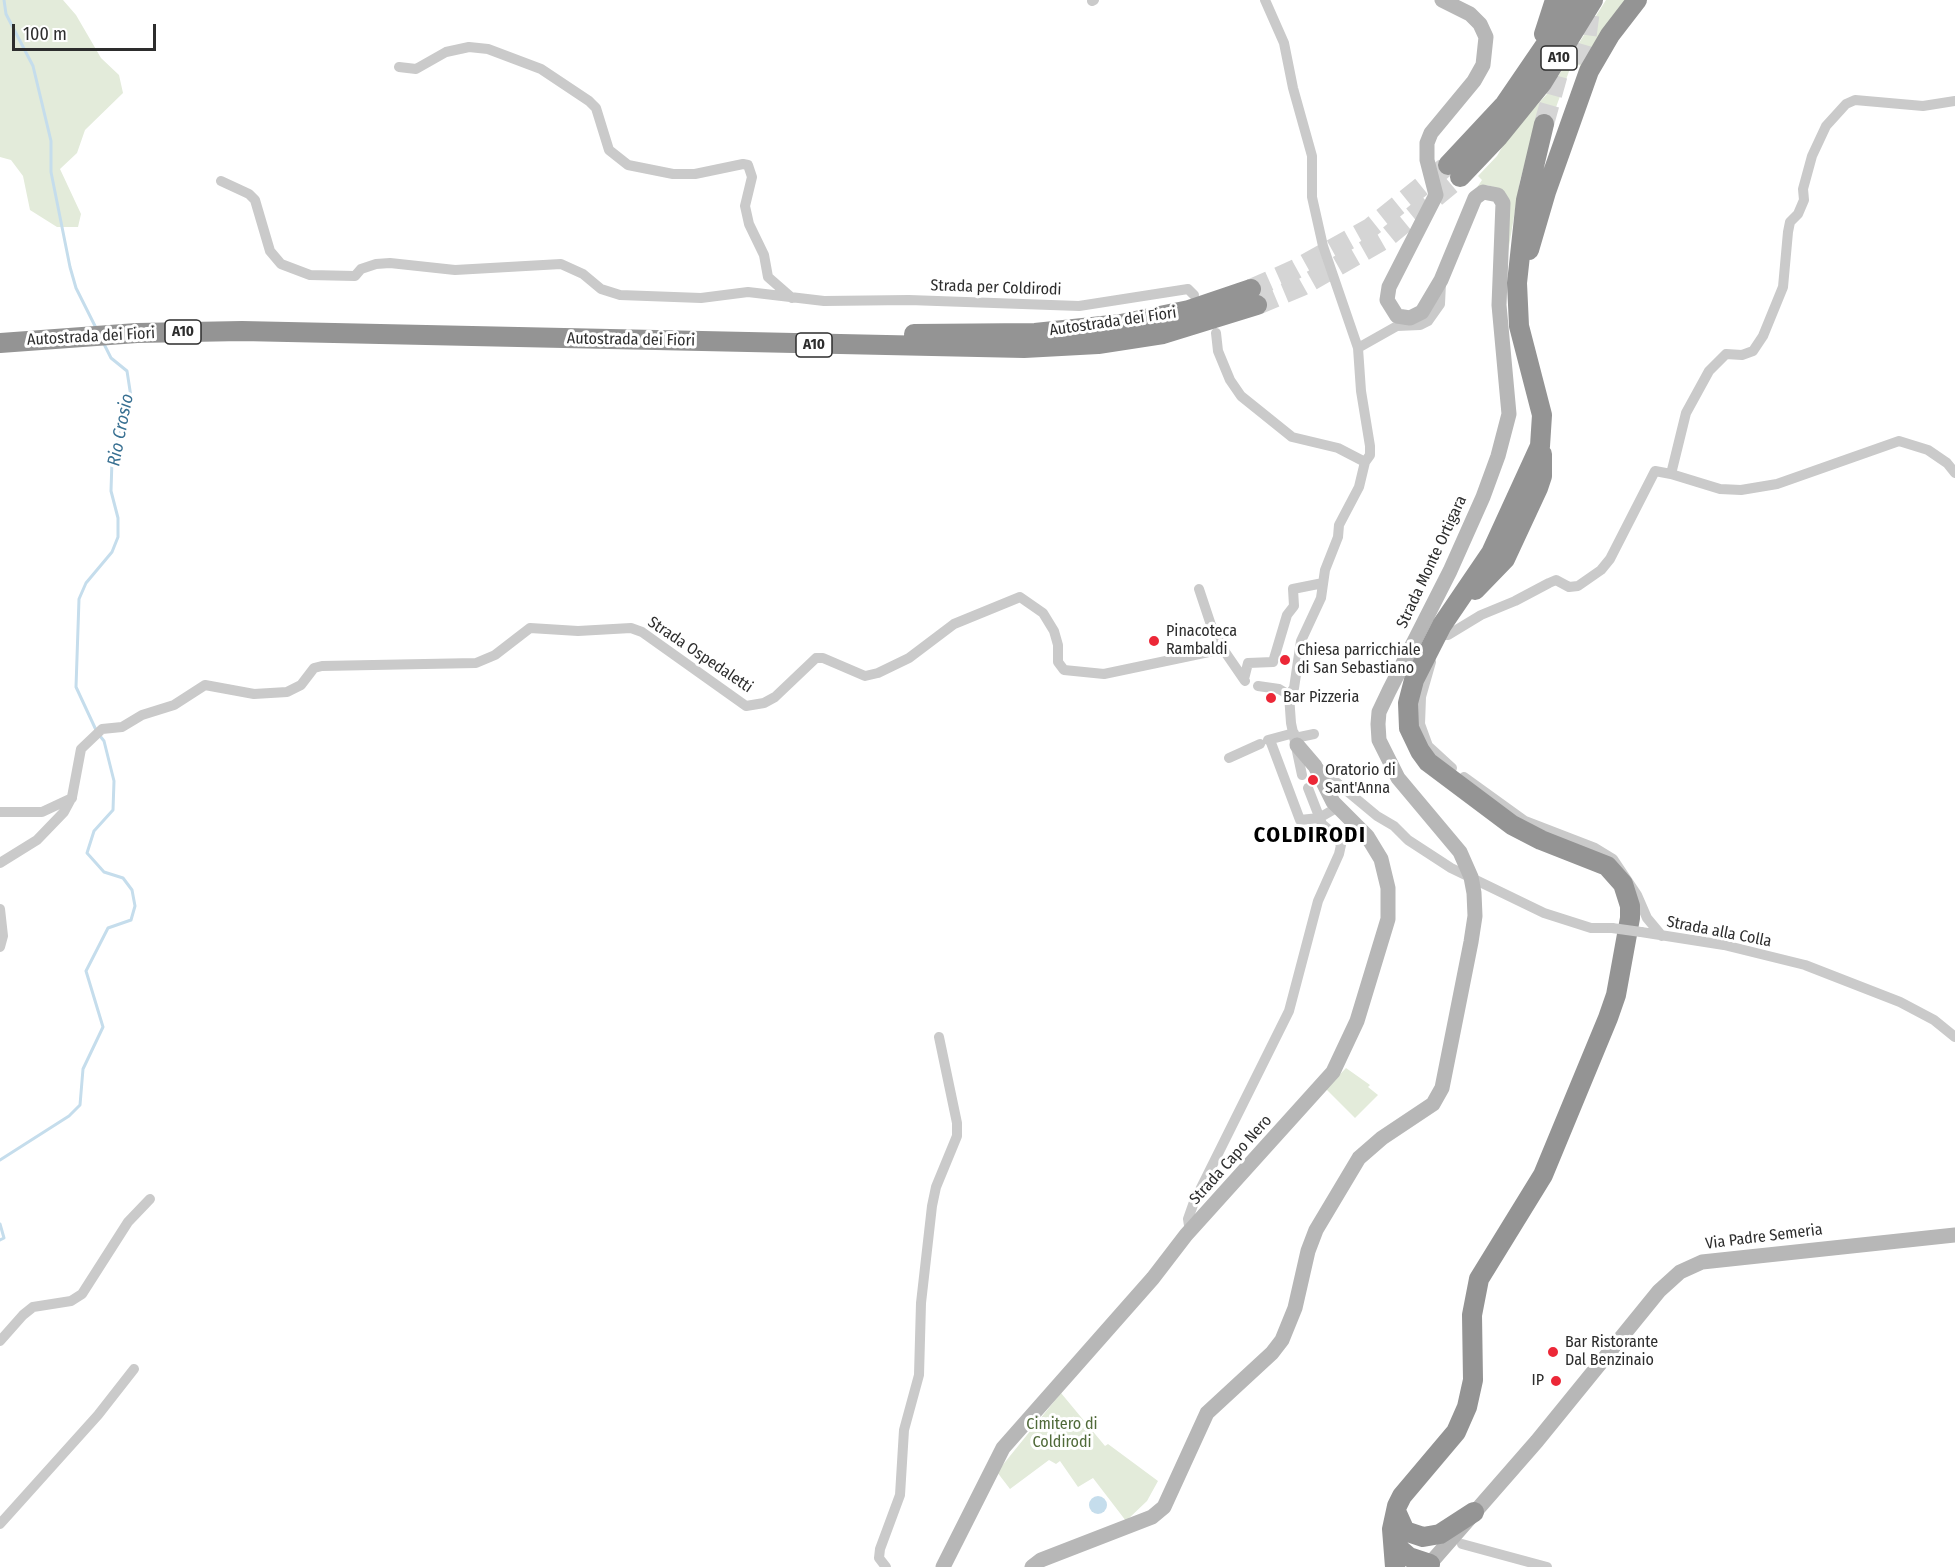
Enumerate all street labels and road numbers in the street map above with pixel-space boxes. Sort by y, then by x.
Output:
road number: A10 [1541,46,1577,70]
street label: Strada per Coldirodi [930,276,1062,300]
street label: Autostrada dei Fiori [1048,304,1178,340]
road number: A10 [165,320,201,344]
street label: Autostrada dei Fiori [26,324,156,350]
street label: Autostrada dei Fiori [567,329,695,351]
road number: A10 [796,333,832,357]
street label: Strada Monte Ortigara [1393,493,1471,631]
street label: Strada Ospedaletti [644,613,756,697]
street label: Strada alla Colla [1665,912,1773,952]
street label: Strada Capo Nero [1186,1111,1276,1209]
street label: Via Padre Semeria [1704,1220,1824,1254]

